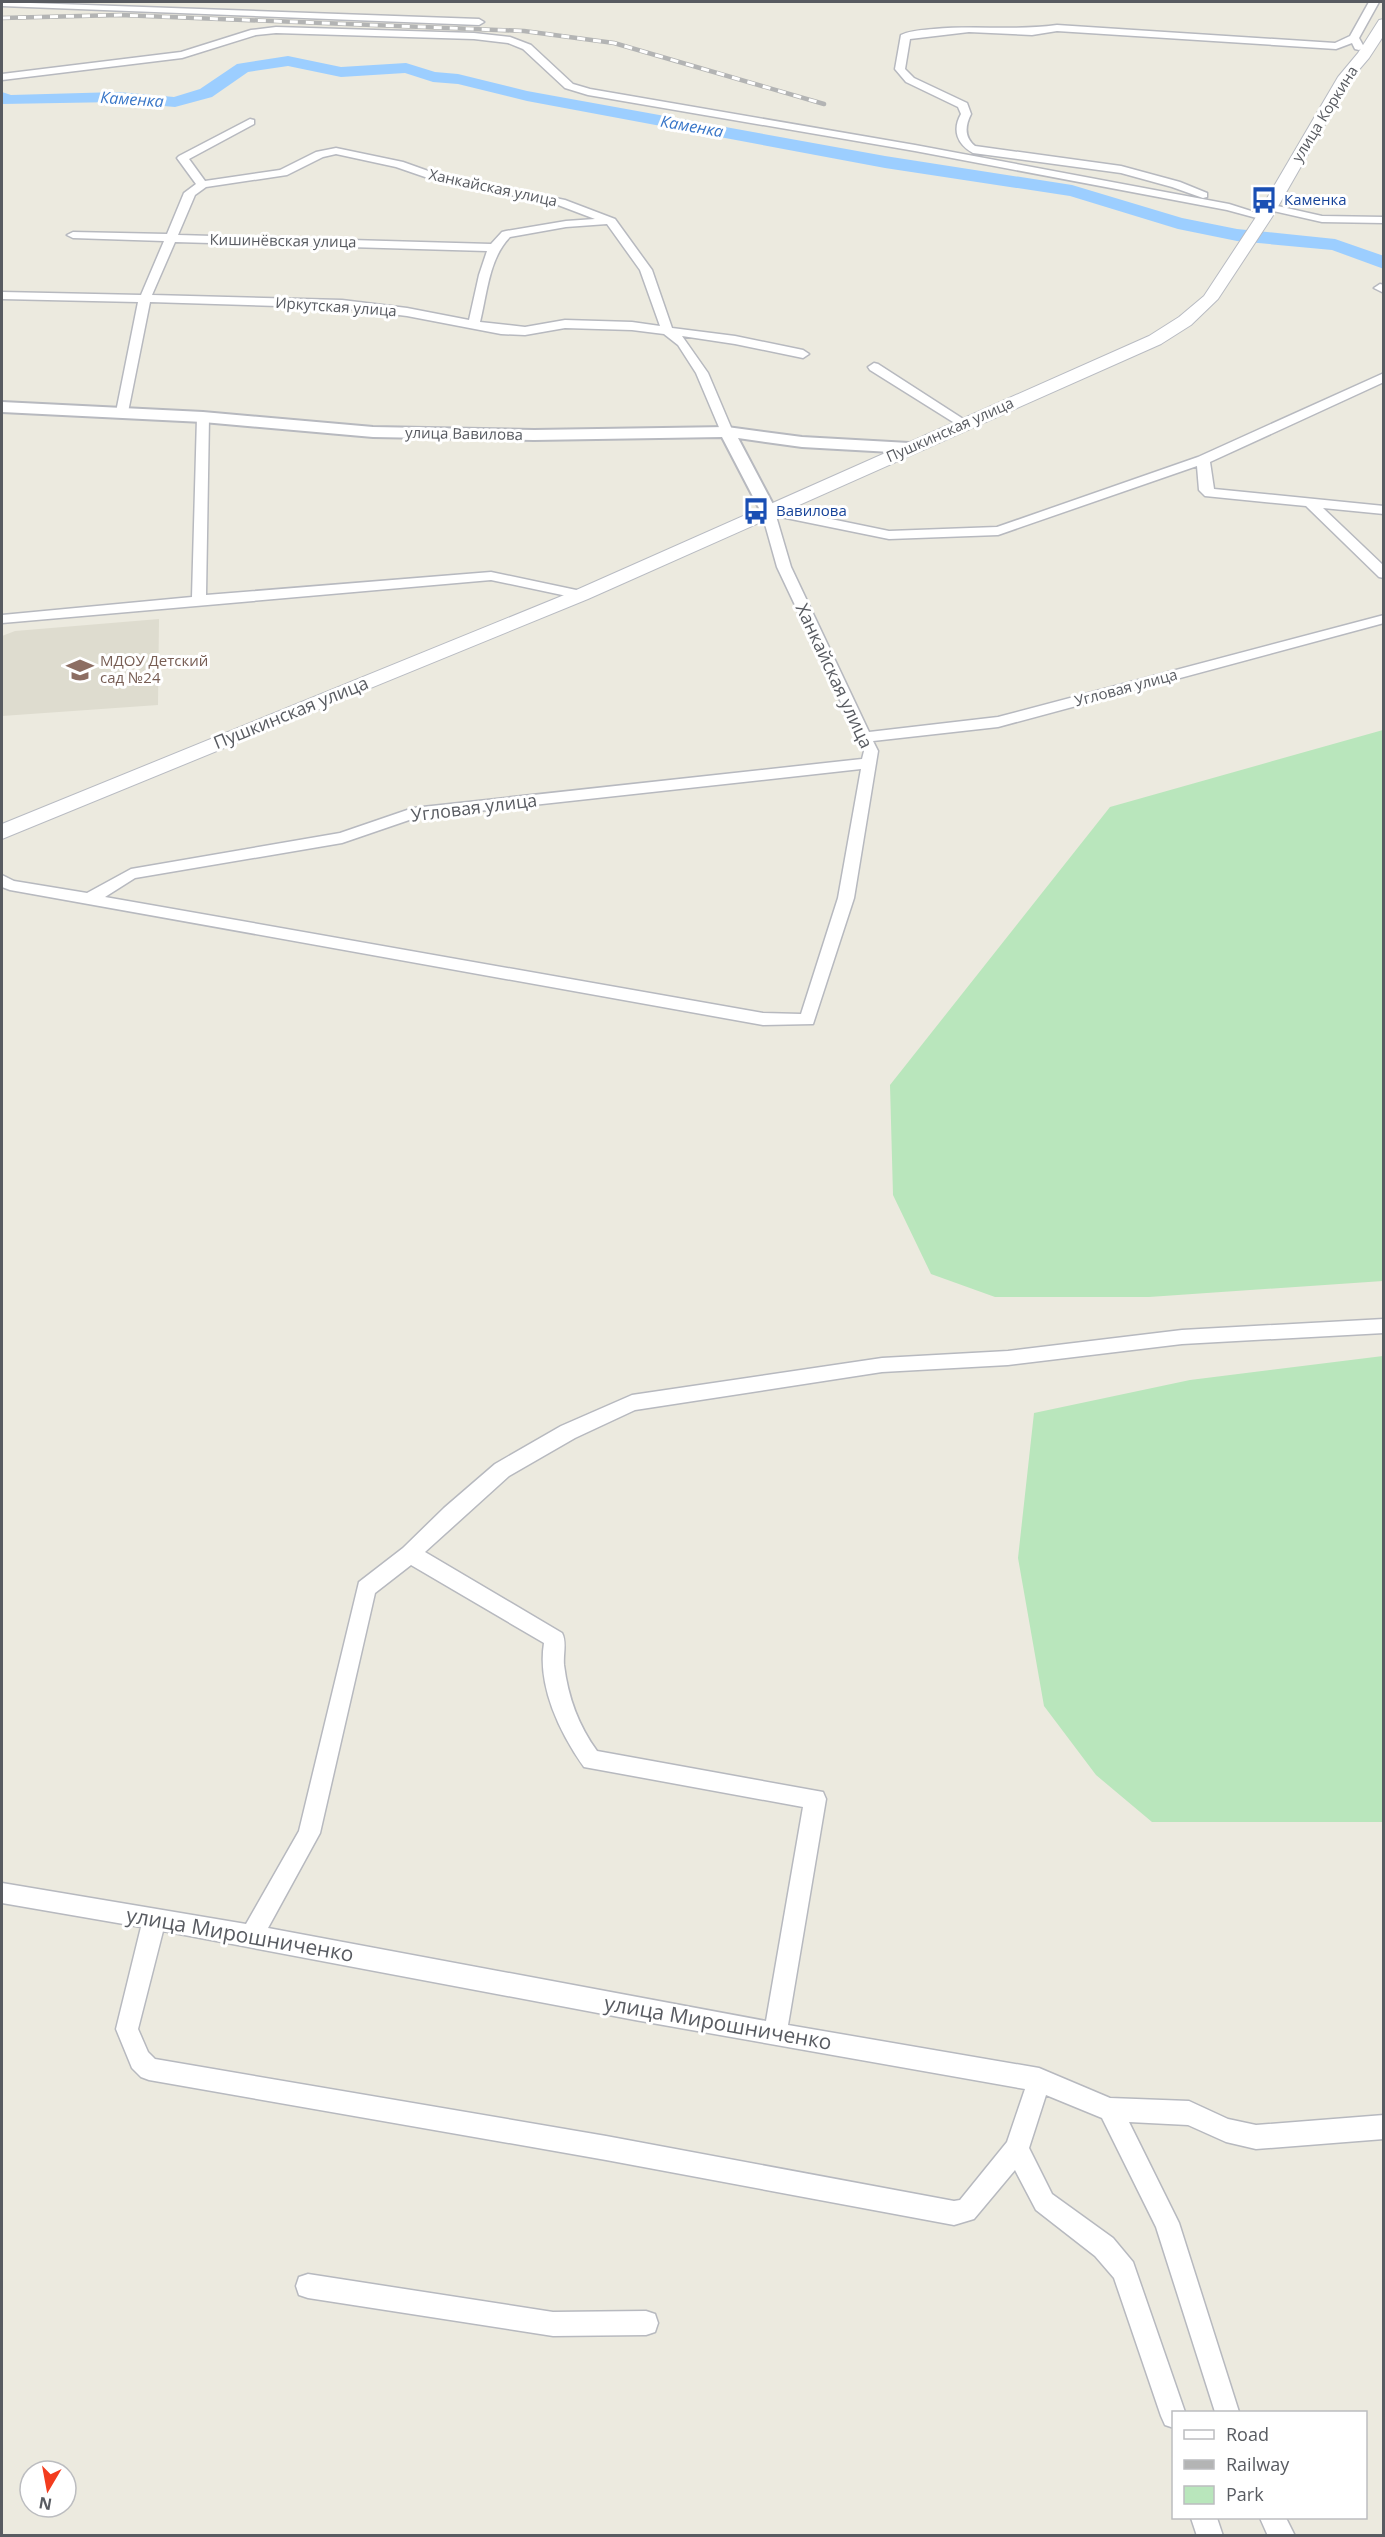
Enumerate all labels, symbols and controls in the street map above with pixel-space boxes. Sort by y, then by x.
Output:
street label: улица Коркина [1287,62,1362,165]
water label: Каменка [100,86,164,112]
water label: Каменка [659,110,725,142]
street label: Ханкайская улица [427,164,559,210]
bus stop icon: Каменка [1249,185,1279,215]
place label: Каменка [1284,189,1346,209]
street label: Кишинёвская улица [209,229,357,251]
street label: Иркутская улица [275,292,397,320]
street label: Пушкинская улица [883,392,1016,466]
street label: улица Вавилова [405,422,523,444]
bus stop icon: Вавилова [741,496,771,526]
place label: Вавилова [776,500,847,520]
street label: Ханкайская улица [791,599,879,752]
place label: МДОУ Детский сад №24 [100,650,208,687]
school or university icon: МДОУ Детский сад №24 [65,655,95,685]
street label: Угловая улица [1072,664,1179,710]
street label: Пушкинская улица [210,670,372,754]
street label: Угловая улица [409,787,538,827]
street label: улица Мирошниченко [124,1900,356,1968]
street label: улица Мирошниченко [602,1988,834,2056]
legend [1172,2411,1367,2519]
text: Road [1226,2422,1269,2446]
text: Railway [1226,2452,1290,2476]
north arrow [18,2459,78,2519]
text: Park [1226,2482,1264,2506]
text: N [37,2492,54,2516]

